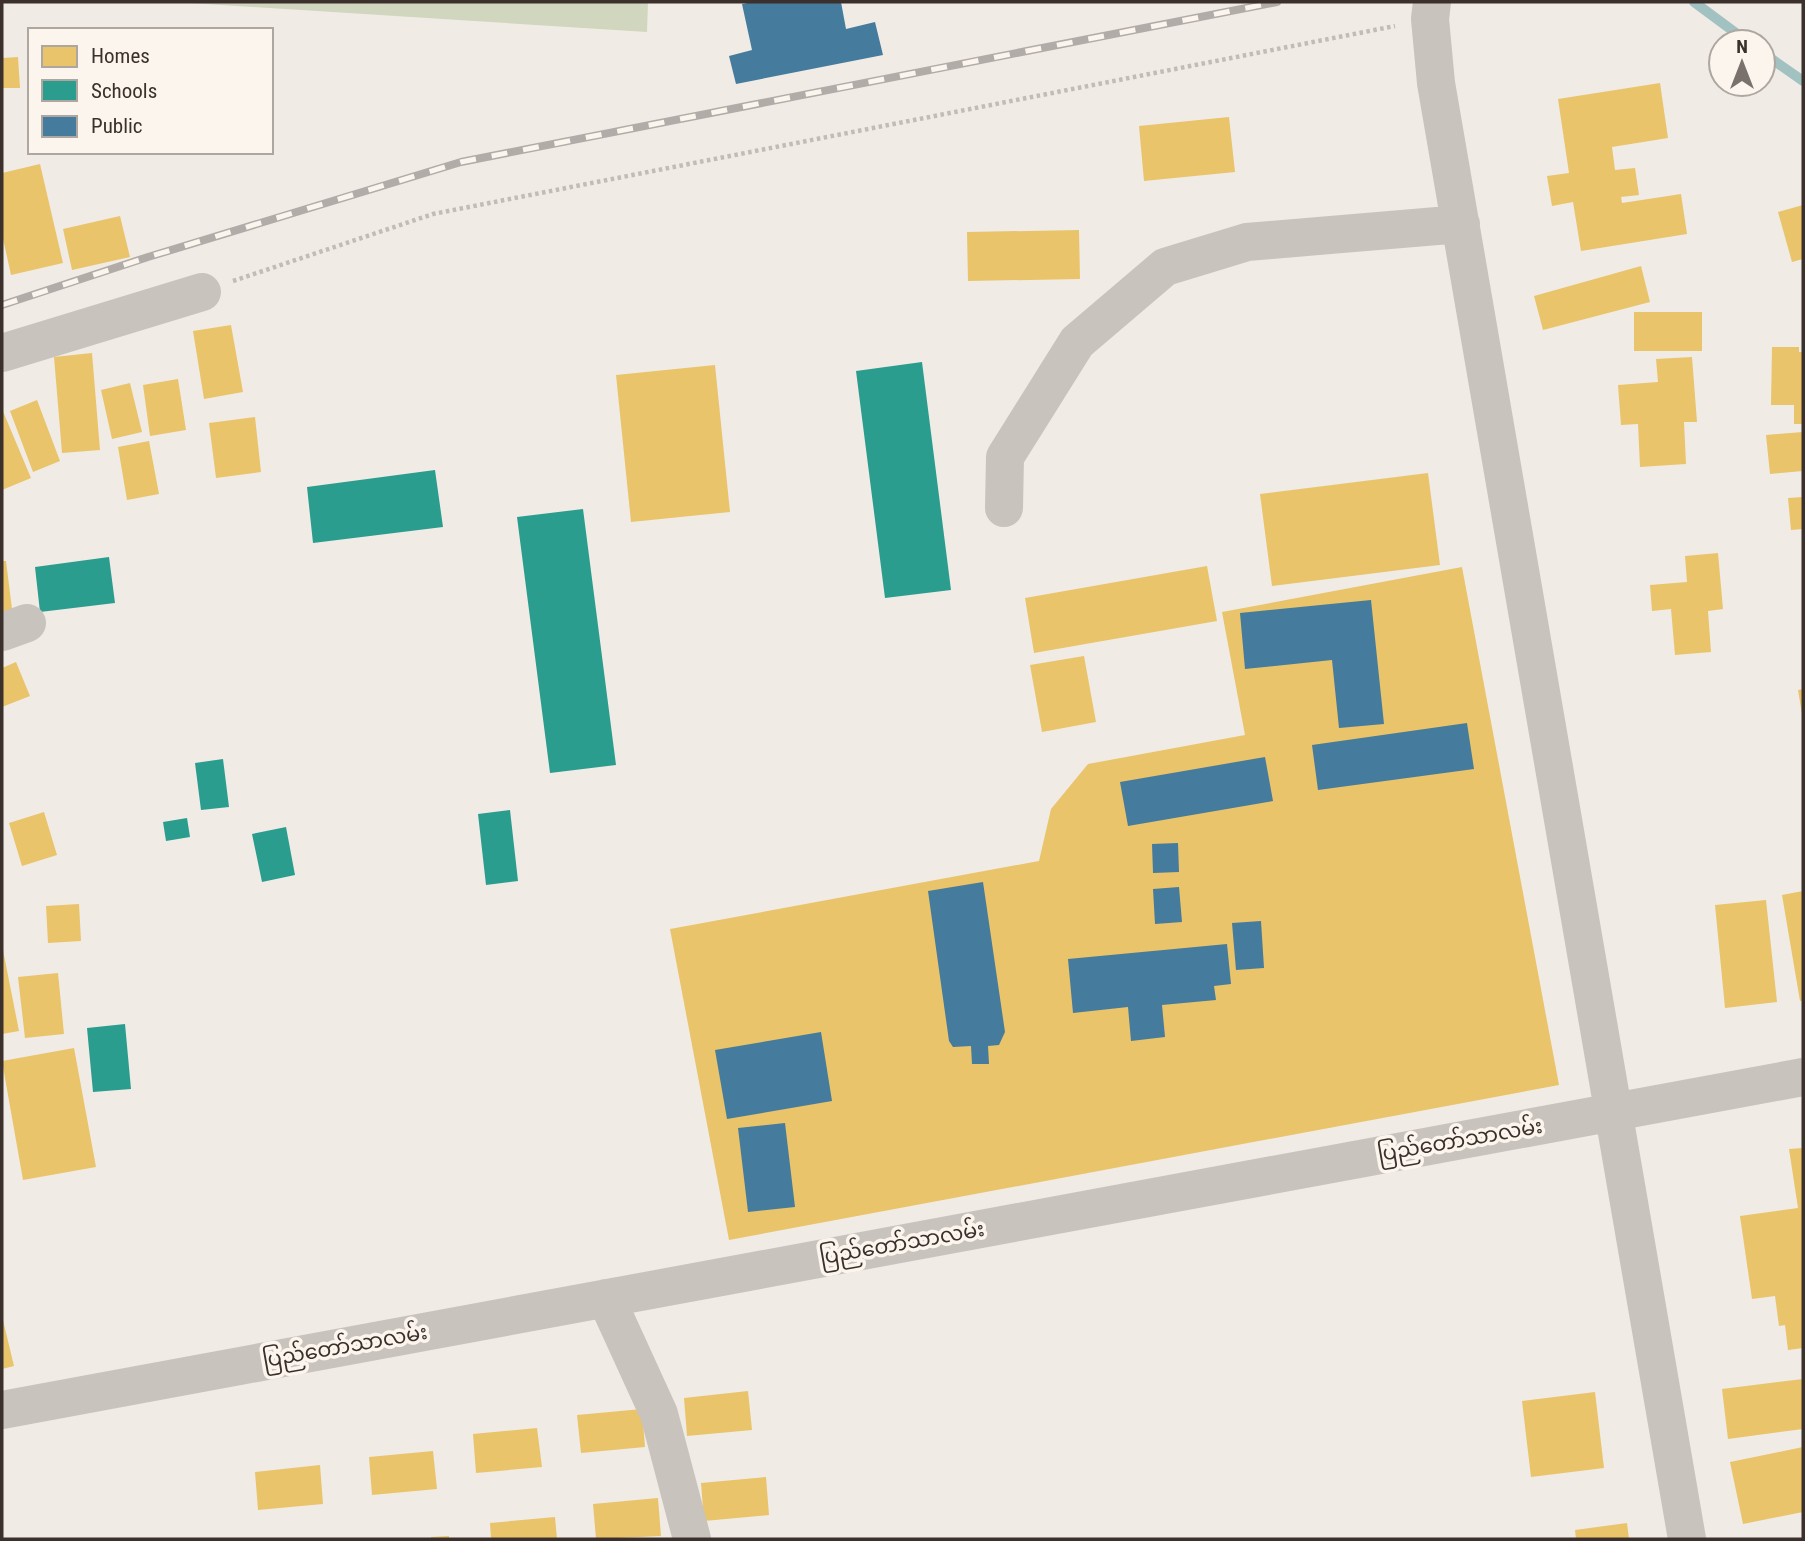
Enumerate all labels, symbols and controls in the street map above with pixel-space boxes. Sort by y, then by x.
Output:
legend [28,28,273,154]
north arrow [1707,28,1777,98]
text: N [1736,35,1748,58]
text: Homes [91,44,150,68]
text: Schools [91,79,157,103]
text: Public [91,114,143,138]
street label: ပြည်တော်သာလမ်း [1375,1110,1545,1171]
street label: ပြည်တော်သာလမ်း [817,1213,987,1274]
street label: ပြည်တော်သာလမ်း [260,1316,430,1377]

